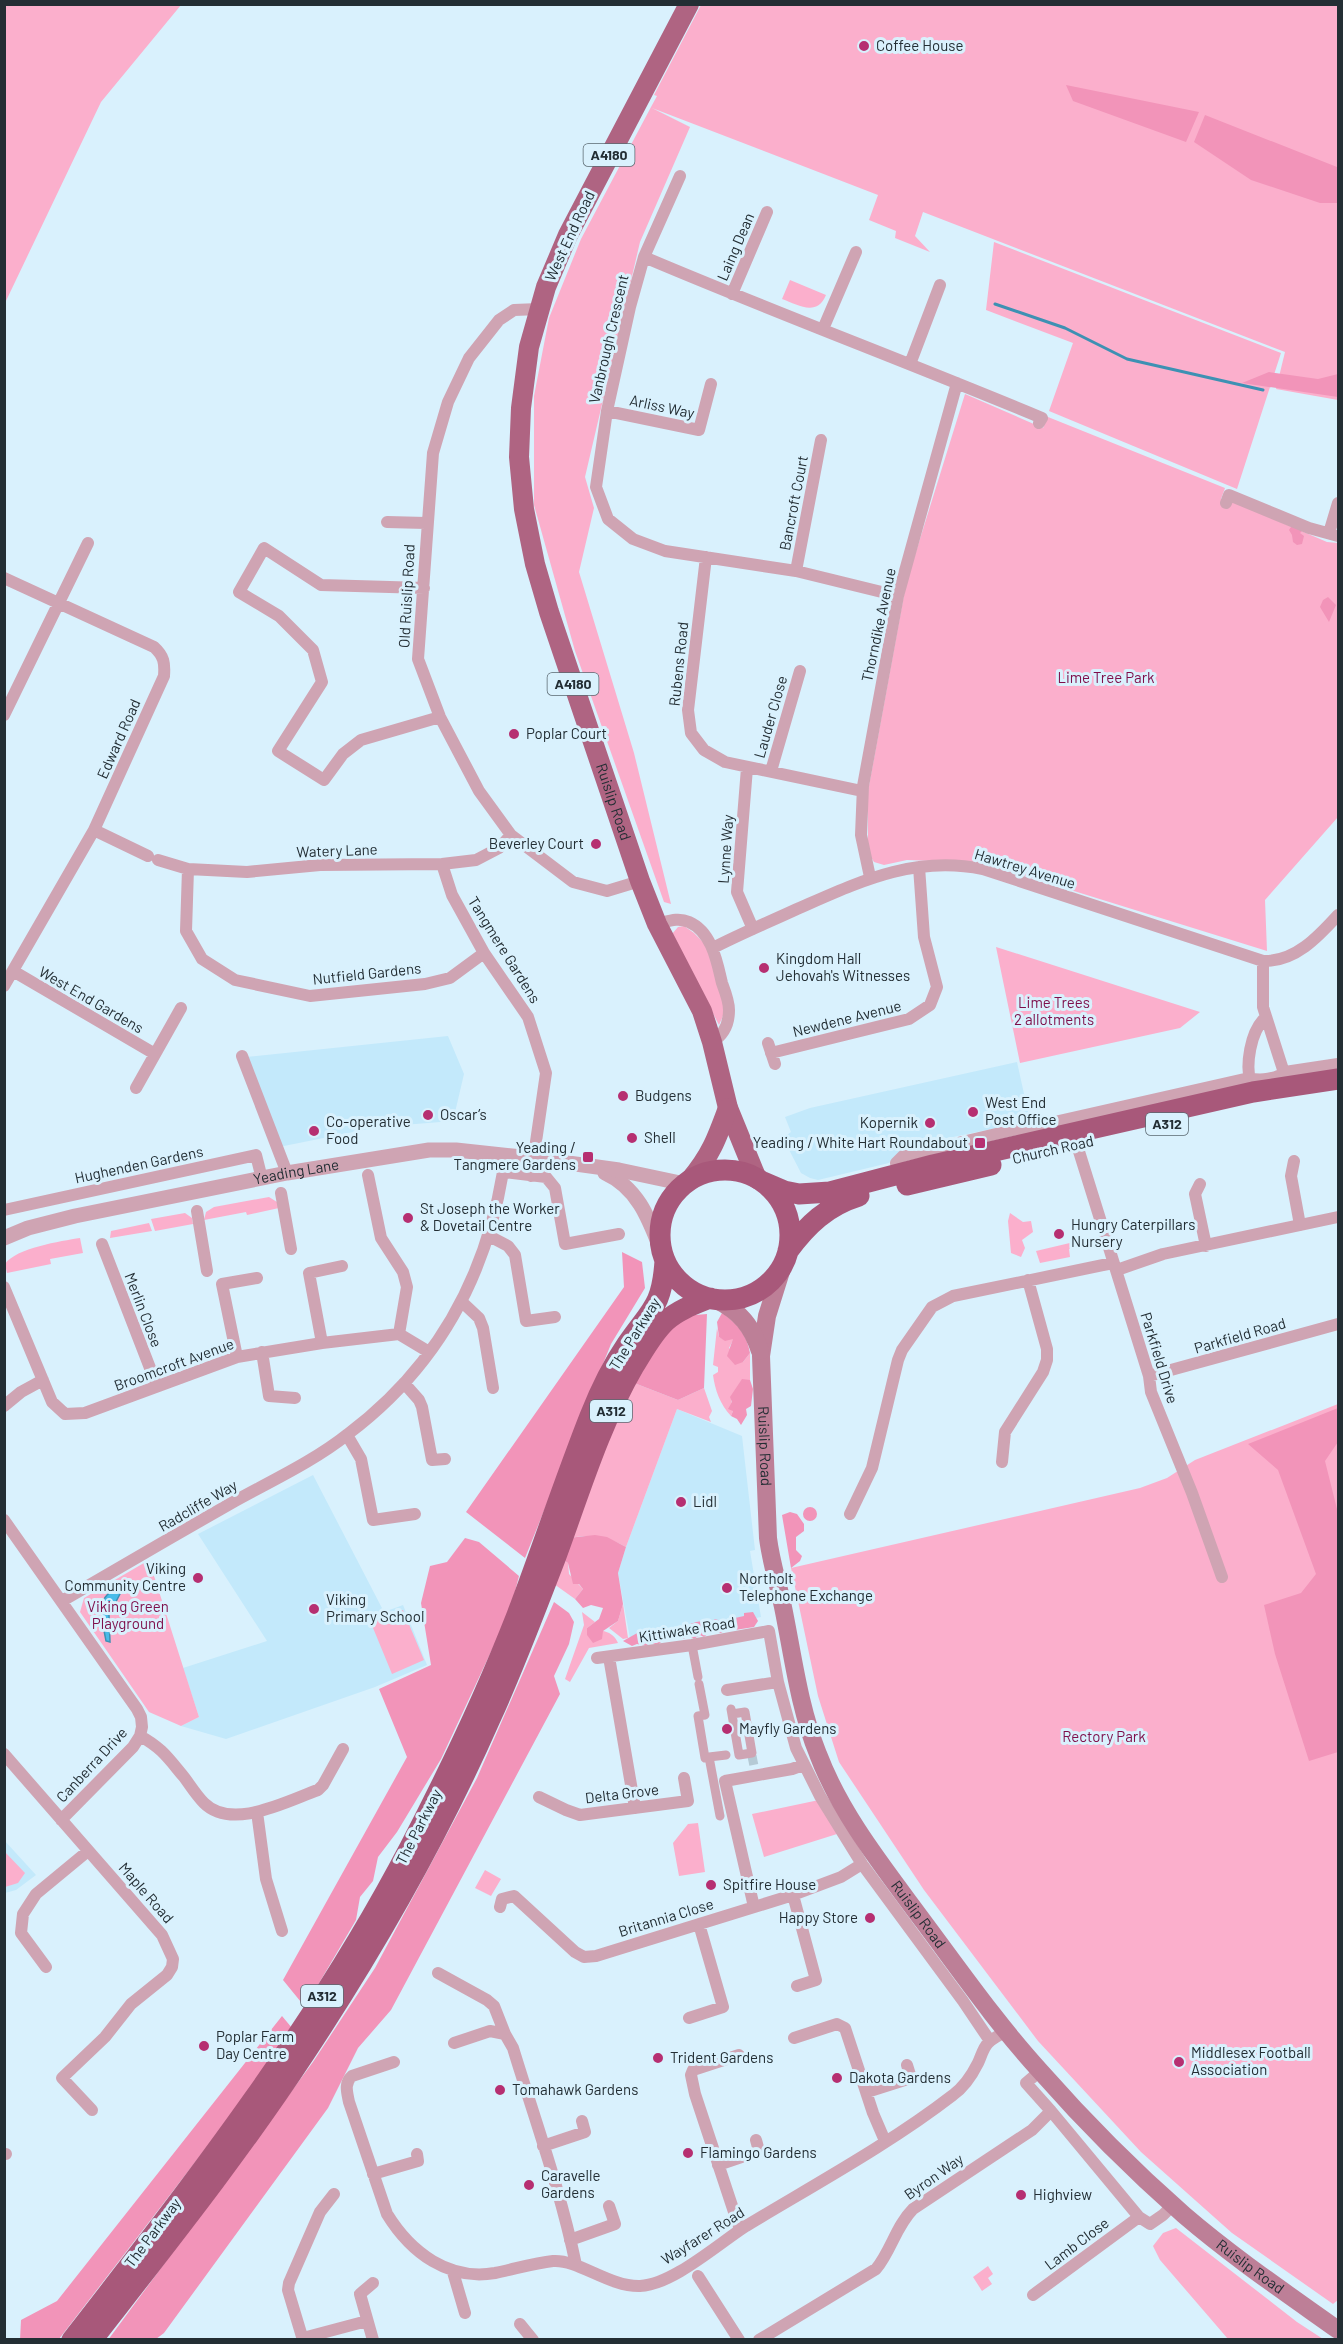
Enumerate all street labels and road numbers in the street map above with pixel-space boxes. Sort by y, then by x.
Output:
road number: A4180 [584,144,634,166]
street label: West End Road [540,188,598,284]
street label: Laing Dean [713,210,757,283]
street label: Vanbrough Crescent [584,273,632,405]
street label: Arliss Way [628,390,696,422]
street label: Bancroft Court [775,454,811,552]
street label: Old Ruislip Road [394,544,418,648]
street label: Thorndike Avenue [857,566,899,683]
street label: Rubens Road [665,621,691,707]
road number: A4180 [548,673,598,695]
street label: Lauder Close [750,673,790,760]
street label: Edward Road [93,696,144,781]
street label: Ruislip Road [593,761,636,842]
street label: Lynne Way [714,814,736,884]
street label: Watery Lane [296,840,378,860]
street label: Hawtrey Avenue [973,844,1078,892]
street label: Tangmere Gardens [465,893,545,1006]
street label: Nutfield Gardens [312,958,422,988]
street label: West End Gardens [36,962,147,1036]
street label: Newdene Avenue [791,996,903,1040]
road number: A312 [1146,1113,1188,1135]
street label: Church Road [1010,1131,1095,1167]
street label: Hughenden Gardens [73,1142,205,1186]
street label: Yeading Lane [252,1155,340,1188]
street label: Merlin Close [121,1270,166,1350]
street label: The Parkway [605,1294,664,1373]
street label: Parkfield Drive [1138,1310,1182,1406]
street label: Parkfield Road [1192,1313,1288,1357]
street label: Broomcroft Avenue [111,1334,236,1394]
road number: A312 [590,1400,632,1422]
street label: Ruislip Road [755,1406,776,1486]
street label: Radcliffe Way [155,1475,240,1535]
street label: Kittiwake Road [637,1613,736,1646]
street label: Canberra Drive [52,1723,131,1805]
street label: Delta Grove [584,1780,660,1806]
street label: The Parkway [391,1786,445,1867]
street label: Maple Road [116,1858,178,1926]
street label: Ruislip Road [888,1877,950,1951]
street label: Britannia Close [616,1894,715,1940]
road number: A312 [301,1985,343,2007]
street label: Byron Way [900,2149,966,2203]
street label: The Parkway [120,2194,184,2271]
street label: Wayfarer Road [658,2202,747,2268]
street label: Lamb Close [1041,2213,1112,2273]
street label: Ruislip Road [1213,2235,1288,2297]

